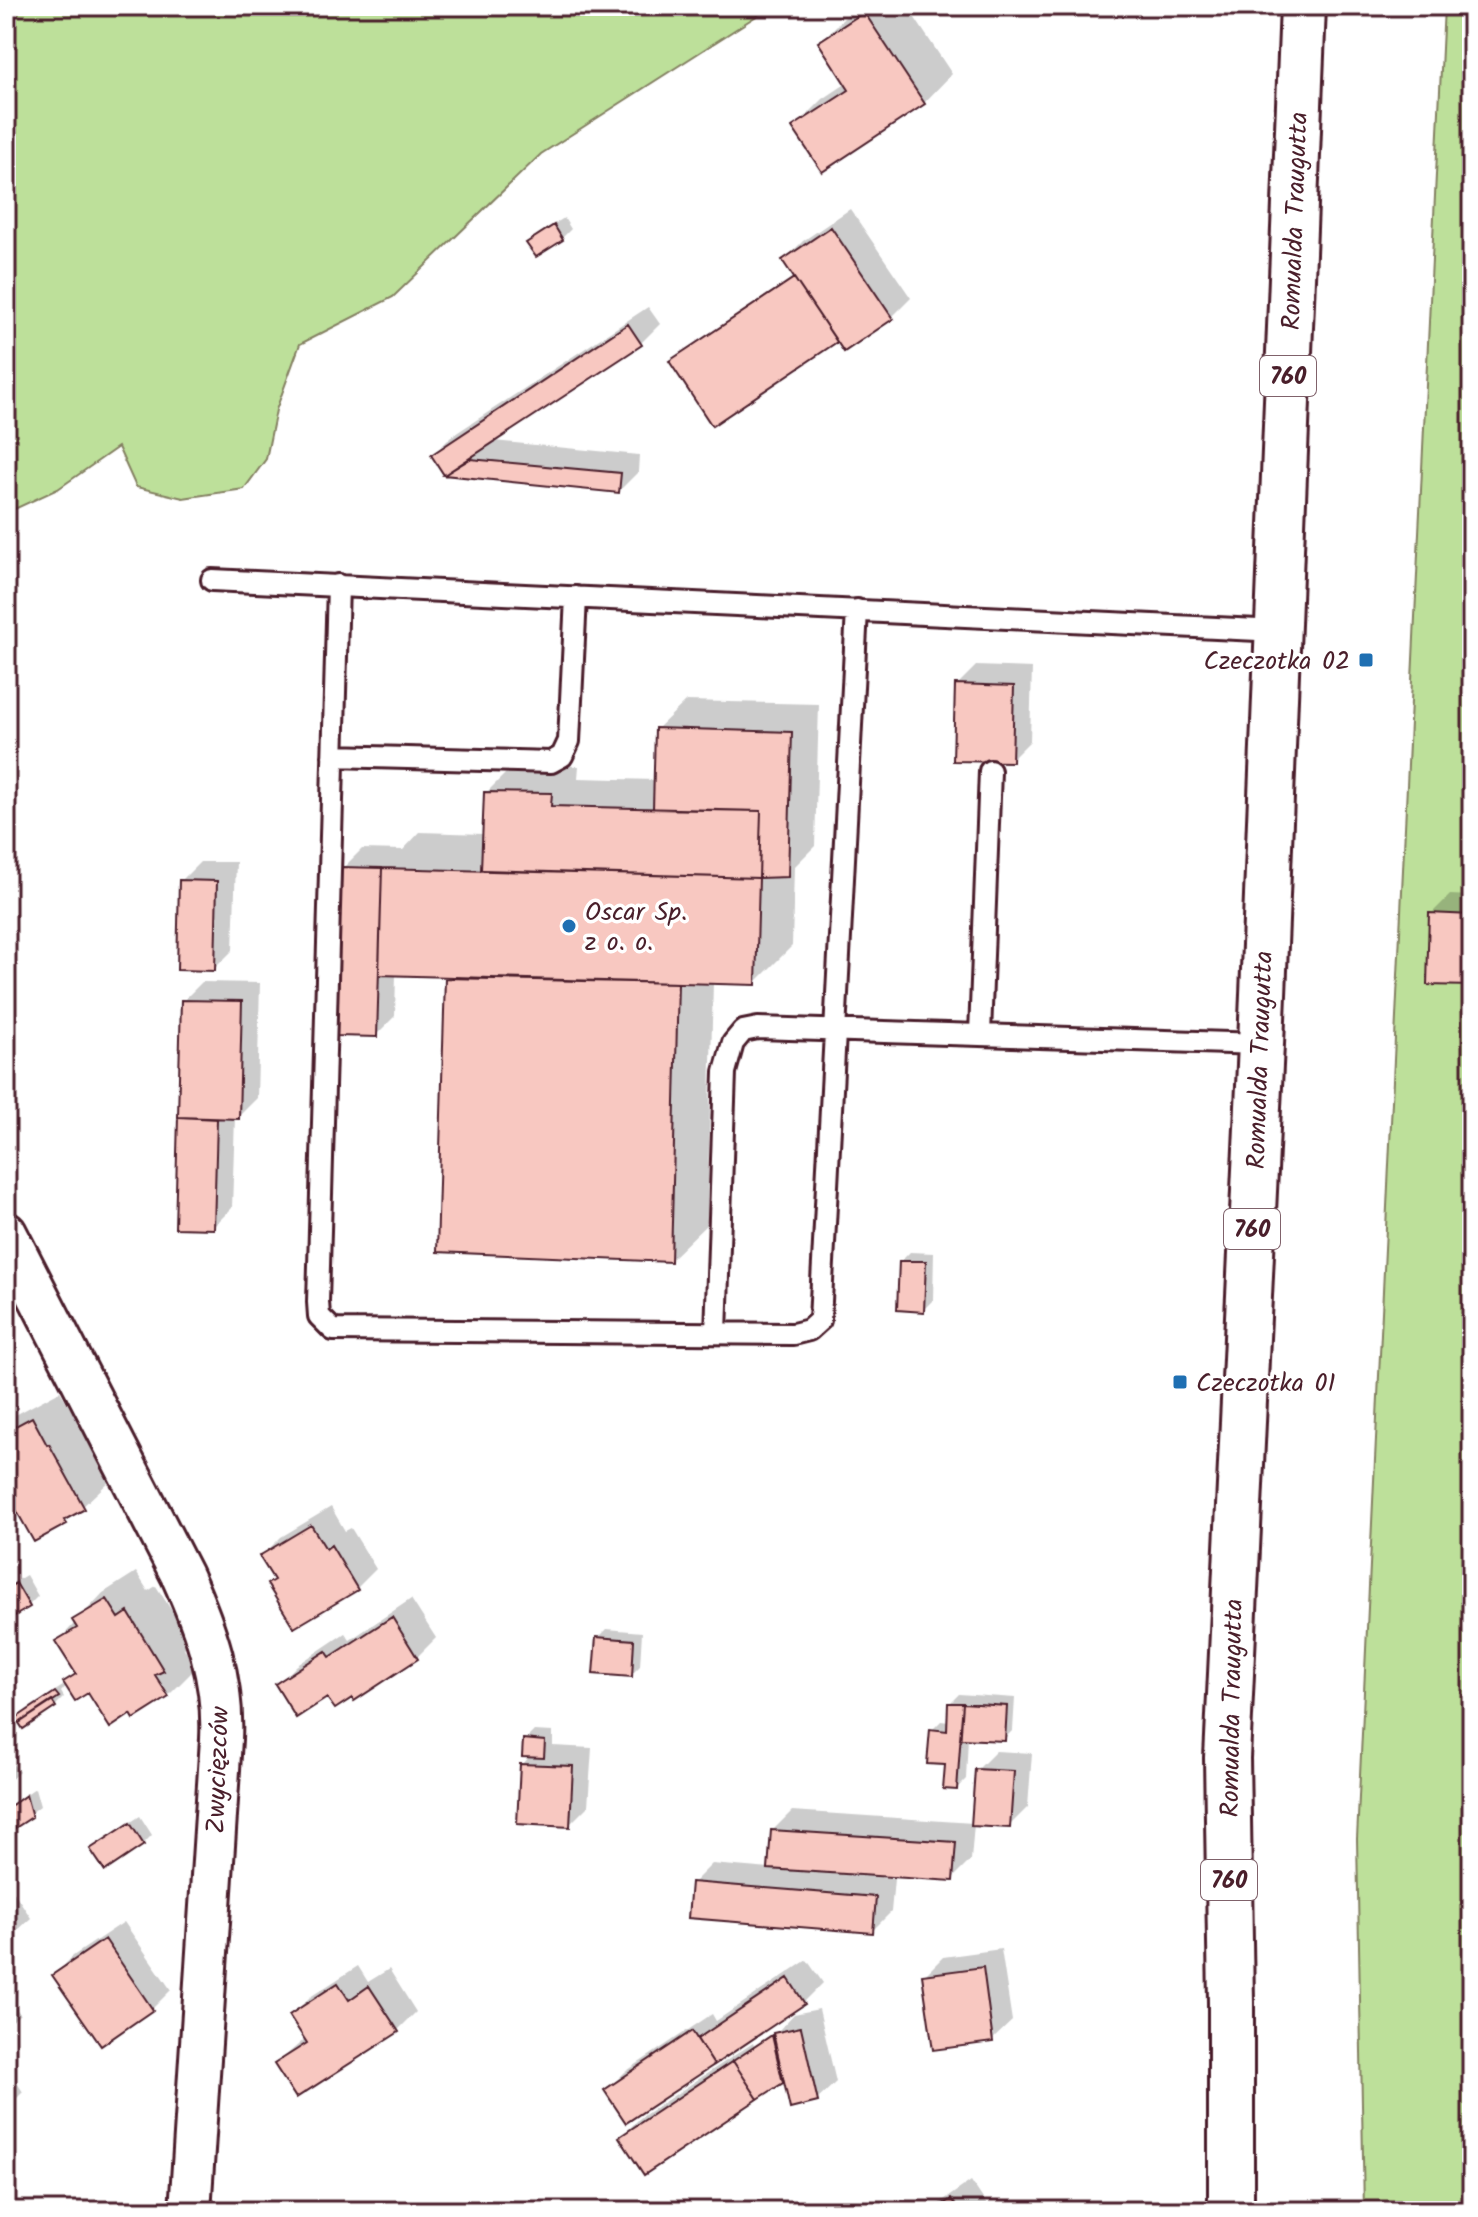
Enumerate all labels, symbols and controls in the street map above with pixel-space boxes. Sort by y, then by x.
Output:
street label: Romualda Traugutta [1271,111,1321,331]
road number: 760 [1260,356,1316,396]
place label: Czeczotka 02 [1204,641,1350,683]
marker: Czeczotka 02 [1357,651,1375,669]
place label: Oscar Sp. z o. o. [585,892,687,964]
marker: Oscar Sp. z o. o. [560,917,578,935]
street label: Romualda Traugutta [1236,950,1286,1170]
road number: 760 [1224,1209,1280,1249]
place label: Czeczotka 01 [1196,1363,1336,1405]
marker: Czeczotka 01 [1171,1373,1189,1391]
street label: Romualda Traugutta [1210,1598,1256,1818]
street label: Zwycięzców [196,1705,242,1834]
road number: 760 [1201,1860,1257,1900]

